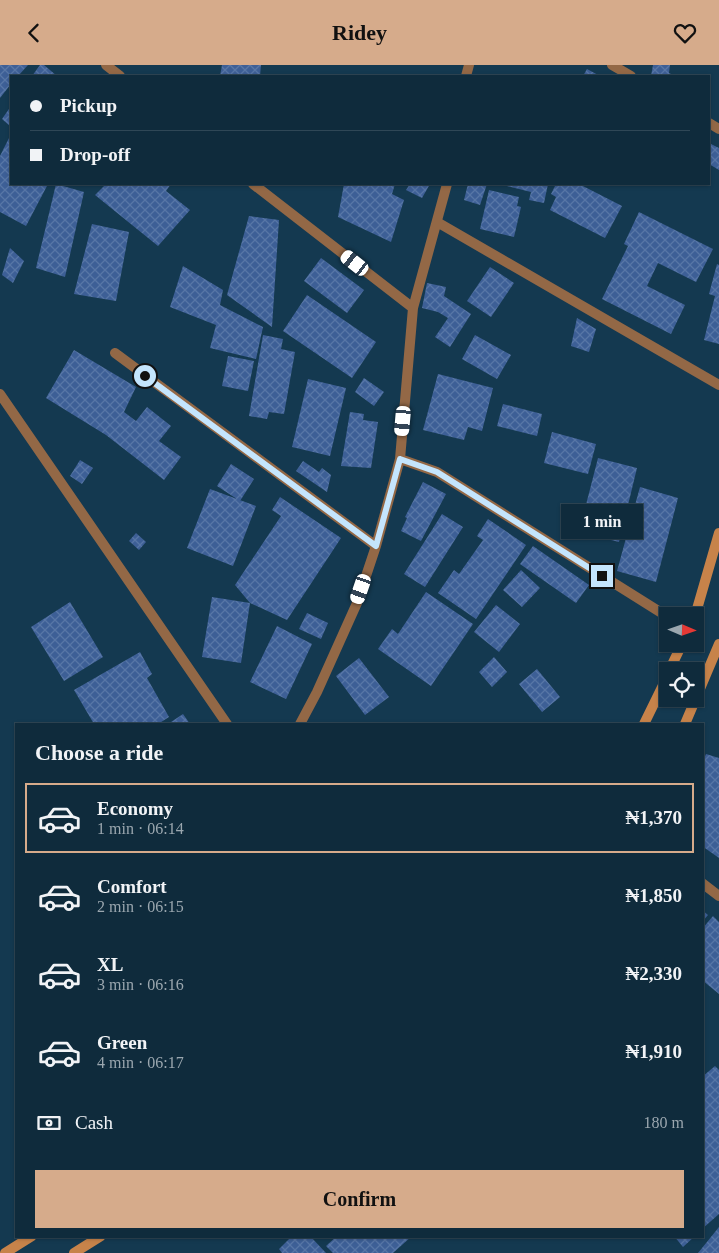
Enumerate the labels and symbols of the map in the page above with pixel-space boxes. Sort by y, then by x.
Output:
car [338,248,371,278]
route start [134,365,156,387]
car [394,405,411,437]
callout: 1 min [561,503,643,539]
route end [591,565,613,587]
car [349,572,372,606]
north arrow [659,607,704,653]

